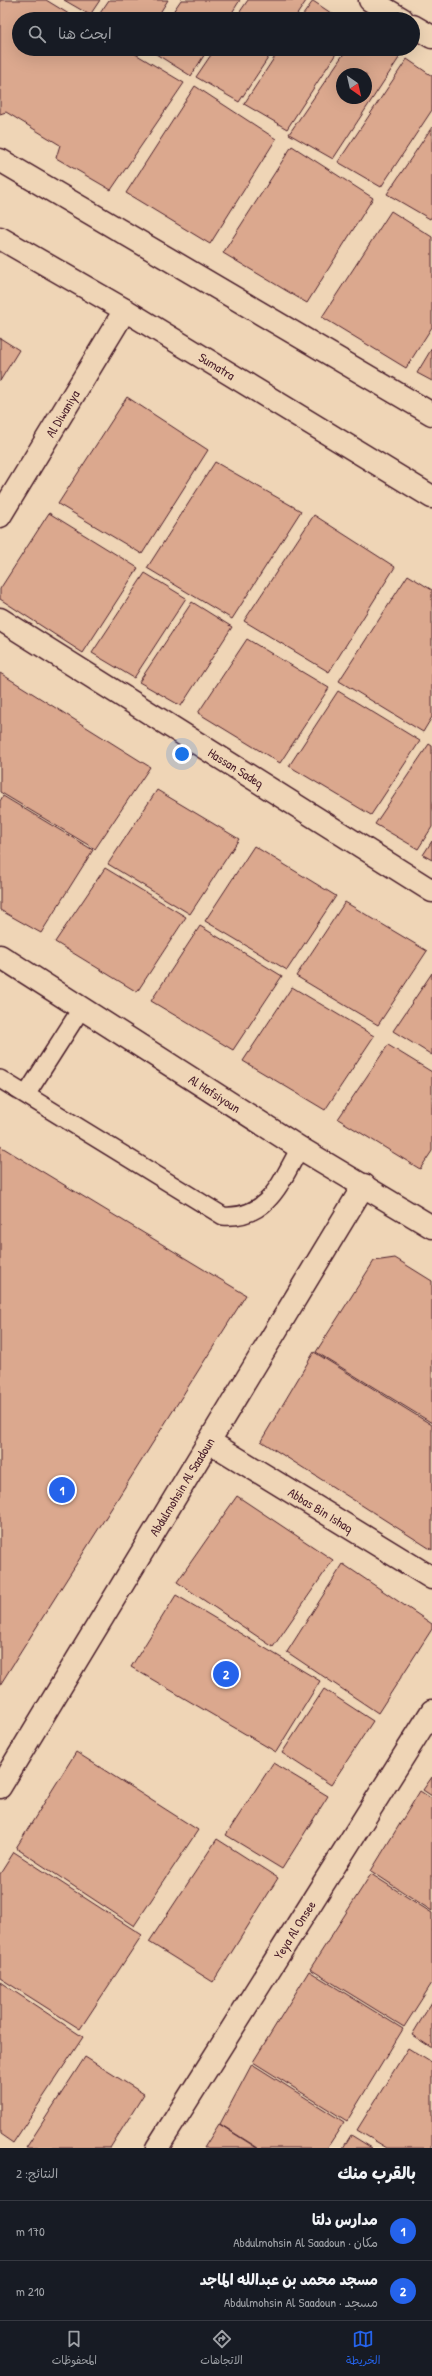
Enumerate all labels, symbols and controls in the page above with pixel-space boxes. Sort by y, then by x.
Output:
search box [12,12,420,56]
icon: search [26,23,48,45]
text: ابحث هنا [58,23,112,44]
north arrow [336,68,372,104]
street label: Sumatra [195,348,239,384]
street label: Al Diwaniya [41,386,84,441]
street label: Hassan Sadeq [205,743,267,792]
your location [172,744,192,764]
street label: Al Hafsiyoun [185,1070,244,1117]
street label: Abdulmohsin Al Saadoun [145,1434,218,1539]
pin: 1 [49,1475,75,1505]
street label: Abbas Bin Ishaq [285,1483,357,1537]
pin: 2 [213,1659,239,1689]
street label: Yeya Al Onsee [269,1897,320,1962]
text: بالقرب منك [338,2161,416,2184]
text: النتائج: 2 [16,2164,58,2182]
text: مدارس دلتا [312,2209,378,2230]
text: 170 m [16,2222,45,2240]
text: 1 [401,2222,405,2240]
text: مكان · Abdulmohsin Al Saadoun [233,2233,378,2251]
text: مسجد محمد بن عبدالله الماجد [200,2269,378,2290]
text: 210 m [16,2282,44,2300]
text: 2 [400,2282,406,2300]
text: مسجد · Abdulmohsin Al Saadoun [224,2293,378,2311]
tab: المحفوظات [52,2328,97,2370]
tab: الاتجاهات [200,2328,243,2370]
tab: الخريطة [346,2328,380,2370]

